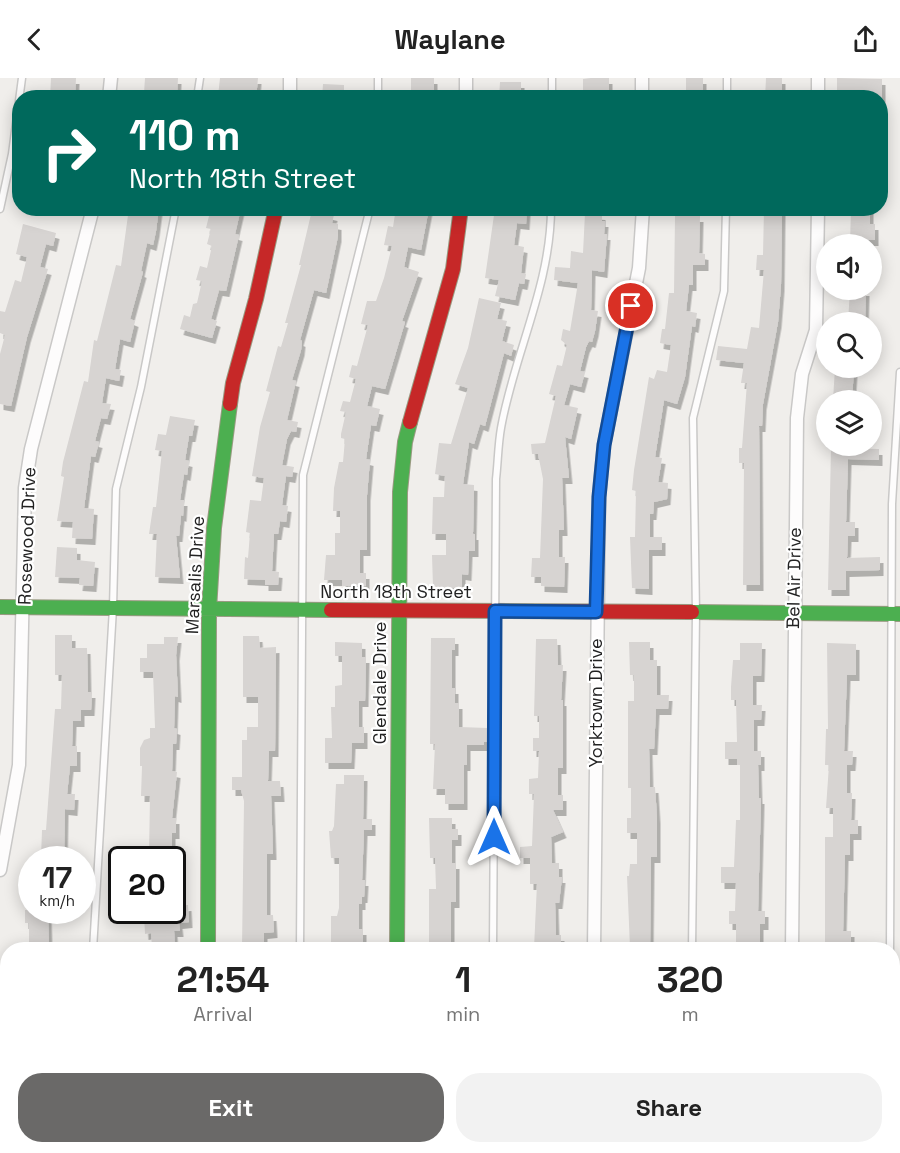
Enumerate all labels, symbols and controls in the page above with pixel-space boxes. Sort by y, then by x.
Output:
text: Waylane [395,22,505,57]
icon: back [18,23,51,56]
icon: share [849,23,882,56]
text: 110 m [129,109,241,162]
icon: right [30,114,108,192]
text: North 18th Street [129,161,356,196]
map controls [816,234,882,456]
button: sound [816,234,882,300]
pin [605,280,656,331]
icon: arrive [614,289,647,322]
button: search [816,312,882,378]
button: layers [816,390,882,456]
street label: Rosewood Drive [13,466,40,605]
street label: Marsalis Drive [180,515,209,635]
street label: Bel Air Drive [781,527,806,629]
street label: North 18th Street [320,580,472,603]
street label: Glendale Drive [368,622,391,744]
street label: Yorktown Drive [584,638,607,768]
position arrow [462,805,526,869]
speed limit sign: 20 [108,846,186,924]
text: 17 [42,858,72,897]
text: km/h [39,891,75,910]
text: 21:54 [177,957,269,1003]
text: 1 [455,957,471,1003]
text: 320 [657,957,723,1003]
text: Arrival [193,1001,253,1027]
text: min [446,1001,480,1027]
text: m [682,1001,699,1027]
button: Exit [18,1073,444,1142]
button: Share [456,1073,882,1142]

